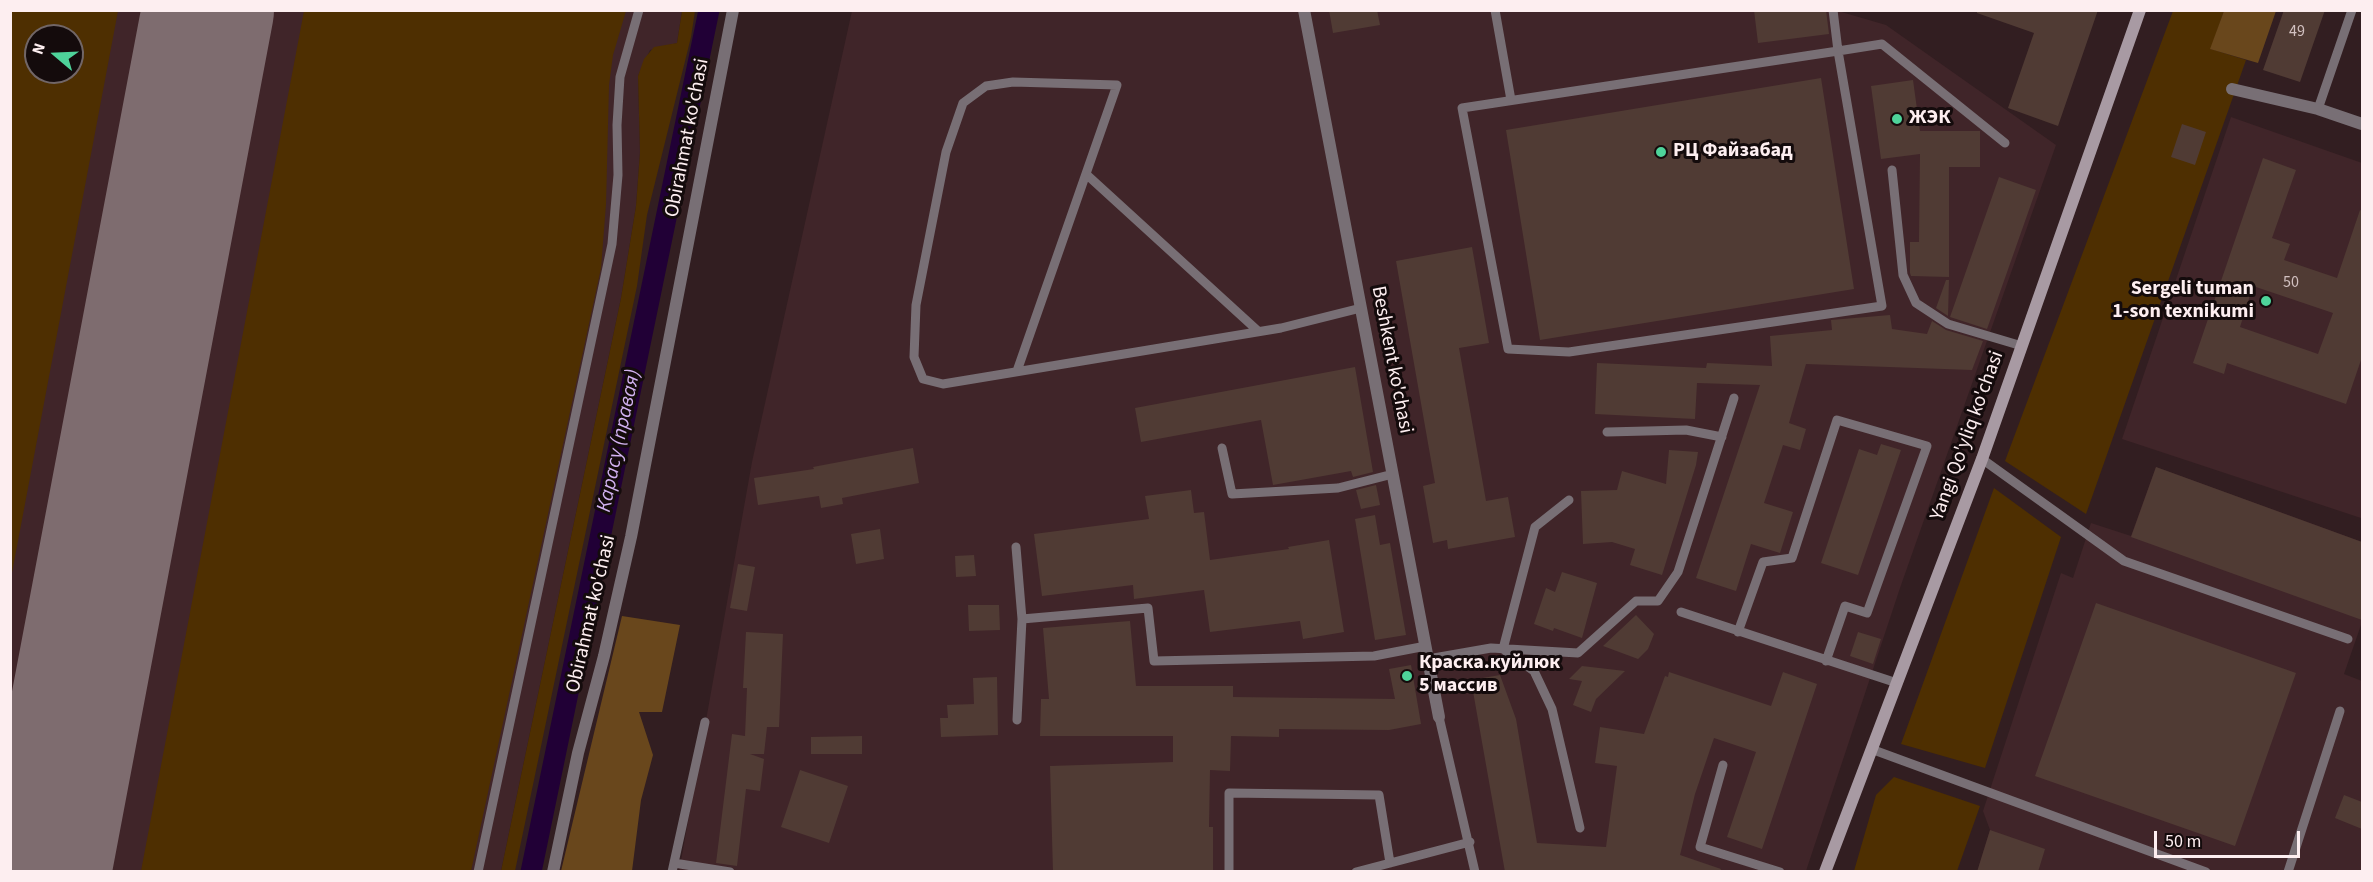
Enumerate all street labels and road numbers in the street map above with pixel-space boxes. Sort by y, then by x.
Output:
street label: Obirahmat ko'chasi [661,56,715,220]
street label: Beshkent ko'chasi [1365,284,1417,436]
street label: Yangi Qo'yliq ko'chasi [1926,348,2010,524]
street label: Obirahmat ko'chasi [562,533,622,695]

